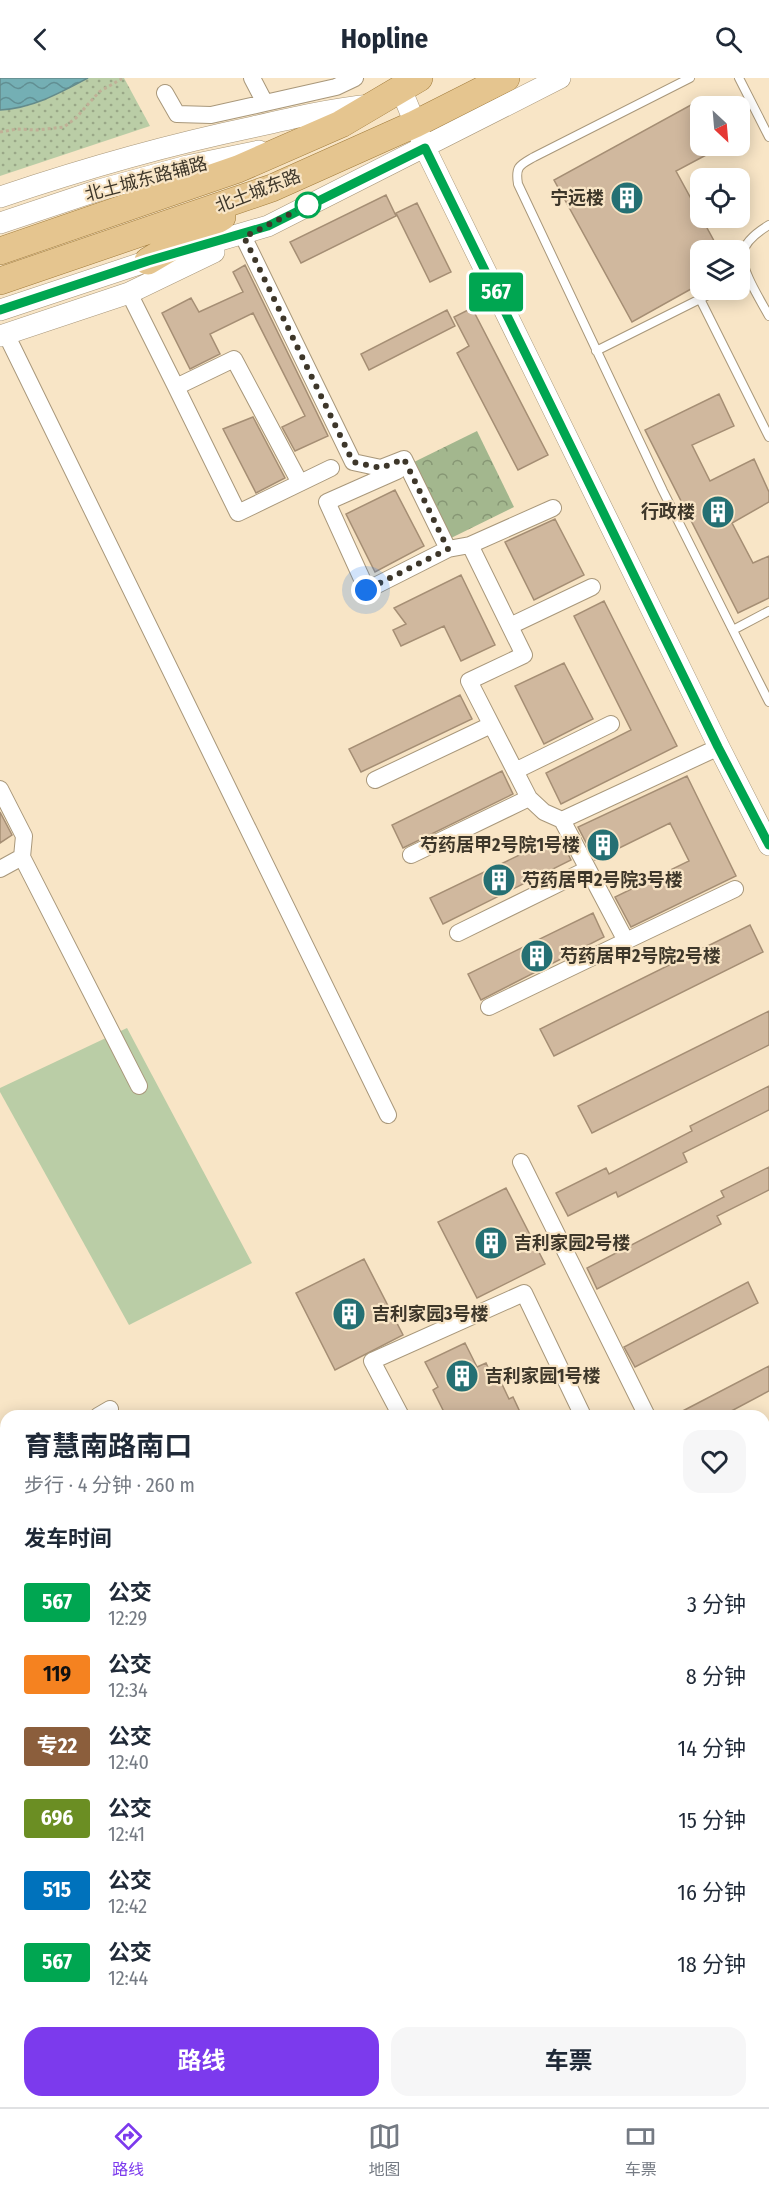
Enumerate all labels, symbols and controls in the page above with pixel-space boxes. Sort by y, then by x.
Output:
icon: back [24,23,57,56]
text: Hopline [341,23,428,55]
icon: search [712,23,745,56]
north arrow [690,96,750,156]
map controls [690,96,750,300]
street label: 北土城东路辅路 [82,152,210,206]
street label: 北土城东路 [212,165,304,217]
button: locate [690,168,750,228]
building icon: 宁远楼 [609,180,645,216]
place label: 宁远楼 [550,187,604,209]
unlabelled marker [295,192,321,218]
button: layers [690,240,750,300]
line badge: 567 [462,272,530,312]
text: 567 [481,279,511,305]
building icon: 行政楼 [700,494,736,530]
place label: 行政楼 [641,501,695,523]
your location [351,575,381,605]
building icon: 芍药居甲2号院1号楼 [585,827,621,863]
place label: 芍药居甲2号院1号楼 [420,834,580,856]
building icon: 芍药居甲2号院3号楼 [481,862,517,898]
place label: 芍药居甲2号院3号楼 [522,869,683,891]
building icon: 芍药居甲2号院2号楼 [519,938,555,974]
place label: 芍药居甲2号院2号楼 [560,945,721,967]
building icon: 吉利家园2号楼 [473,1225,509,1261]
place label: 吉利家园2号楼 [514,1232,630,1254]
building icon: 吉利家园3号楼 [331,1296,367,1332]
place label: 吉利家园3号楼 [372,1303,489,1325]
building icon: 吉利家园1号楼 [444,1358,480,1394]
place label: 吉利家园1号楼 [485,1365,601,1387]
text: 育慧南路南口 [24,1430,192,1463]
button: heart [683,1430,746,1493]
text: 步行 · 4 分钟 · 260 m [24,1473,195,1497]
text: 发车时间 [24,1525,112,1552]
text: 公交 [108,1579,152,1606]
text: 567 [42,1589,72,1615]
text: 3 分钟 [687,1591,746,1618]
text: 12:29 [108,1606,147,1630]
text: 公交 [108,1651,152,1678]
text: 119 [43,1661,71,1687]
text: 8 分钟 [686,1663,746,1690]
text: 12:34 [108,1678,148,1702]
text: 公交 [108,1723,152,1750]
text: 专22 [37,1733,77,1759]
text: 14 分钟 [678,1735,746,1762]
text: 12:40 [108,1750,149,1774]
text: 公交 [108,1795,152,1822]
text: 696 [41,1805,73,1831]
text: 15 分钟 [678,1807,746,1834]
text: 12:41 [108,1822,145,1846]
text: 公交 [108,1867,152,1894]
text: 515 [43,1877,71,1903]
text: 16 分钟 [677,1879,746,1906]
text: 12:42 [108,1894,147,1918]
text: 公交 [108,1939,152,1966]
text: 567 [42,1949,72,1975]
text: 18 分钟 [677,1951,746,1978]
text: 12:44 [108,1966,148,1990]
button: 路线 [24,2027,379,2096]
button: 车票 [391,2027,746,2096]
tab: 路线 [112,2120,145,2180]
tab: 地图 [368,2120,401,2180]
tab: 车票 [624,2120,657,2180]

